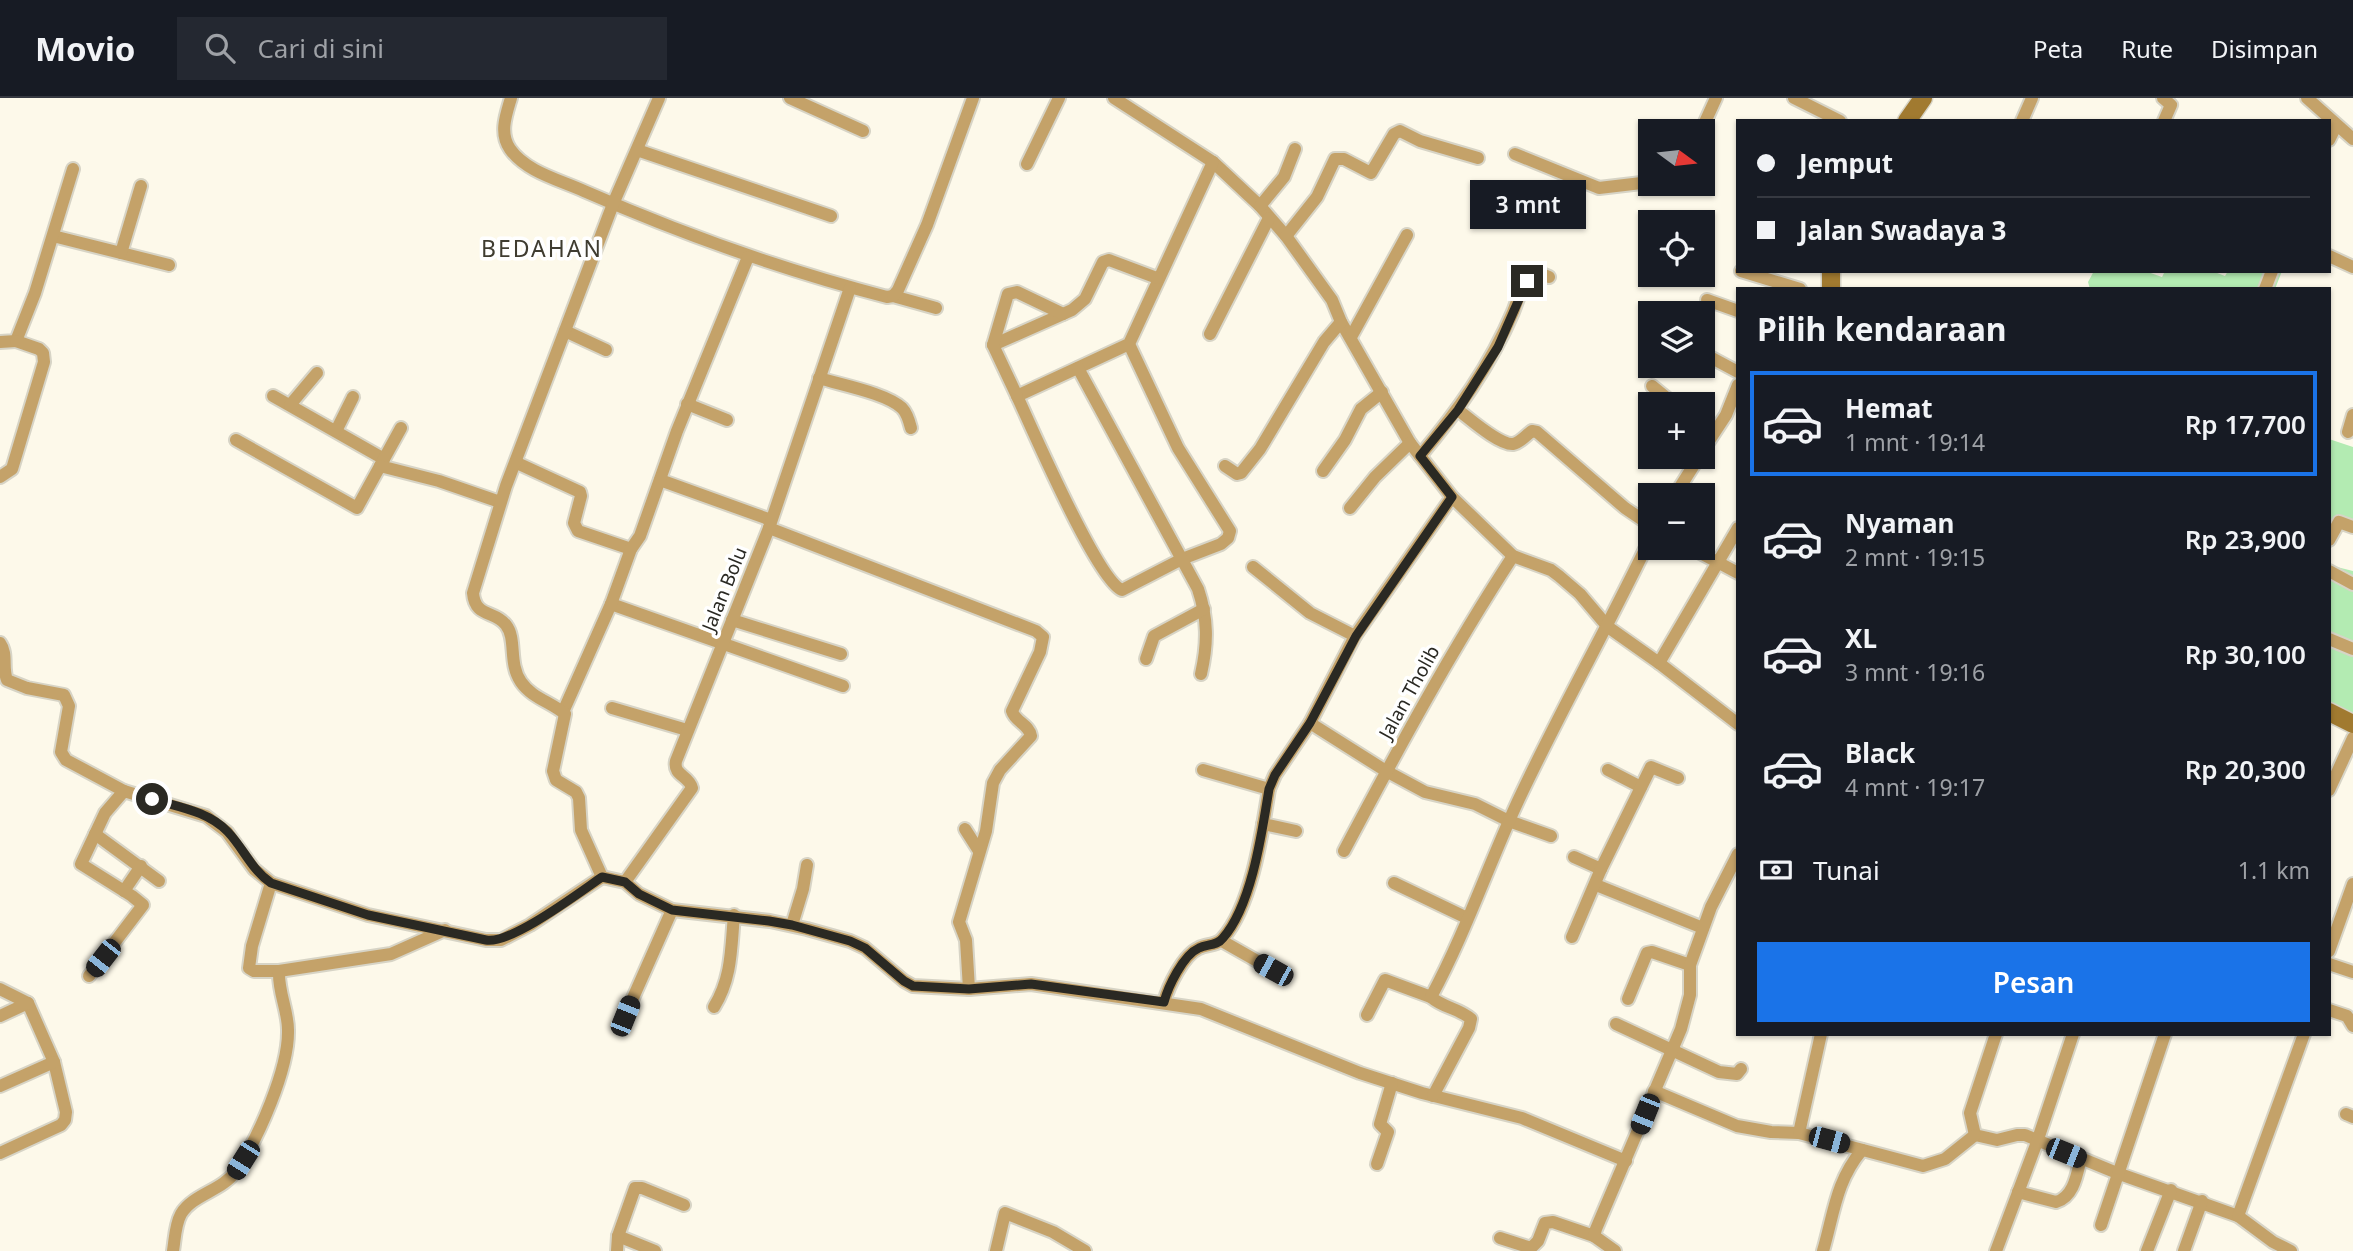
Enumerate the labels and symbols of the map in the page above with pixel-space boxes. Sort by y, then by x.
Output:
north arrow [1638,119,1715,196]
callout: 3 mnt [1469,180,1585,228]
district label: BEDAHAN [481,232,603,264]
route end [1511,265,1543,297]
street label: Jalan Bolu [695,543,753,637]
street label: Jalan Tholib [1372,640,1445,745]
route start [136,783,168,815]
car [82,935,125,981]
car [1250,951,1297,989]
car [608,993,643,1039]
car [1628,1091,1663,1137]
car [1806,1124,1853,1156]
car [2043,1135,2090,1171]
car [223,1137,264,1183]

